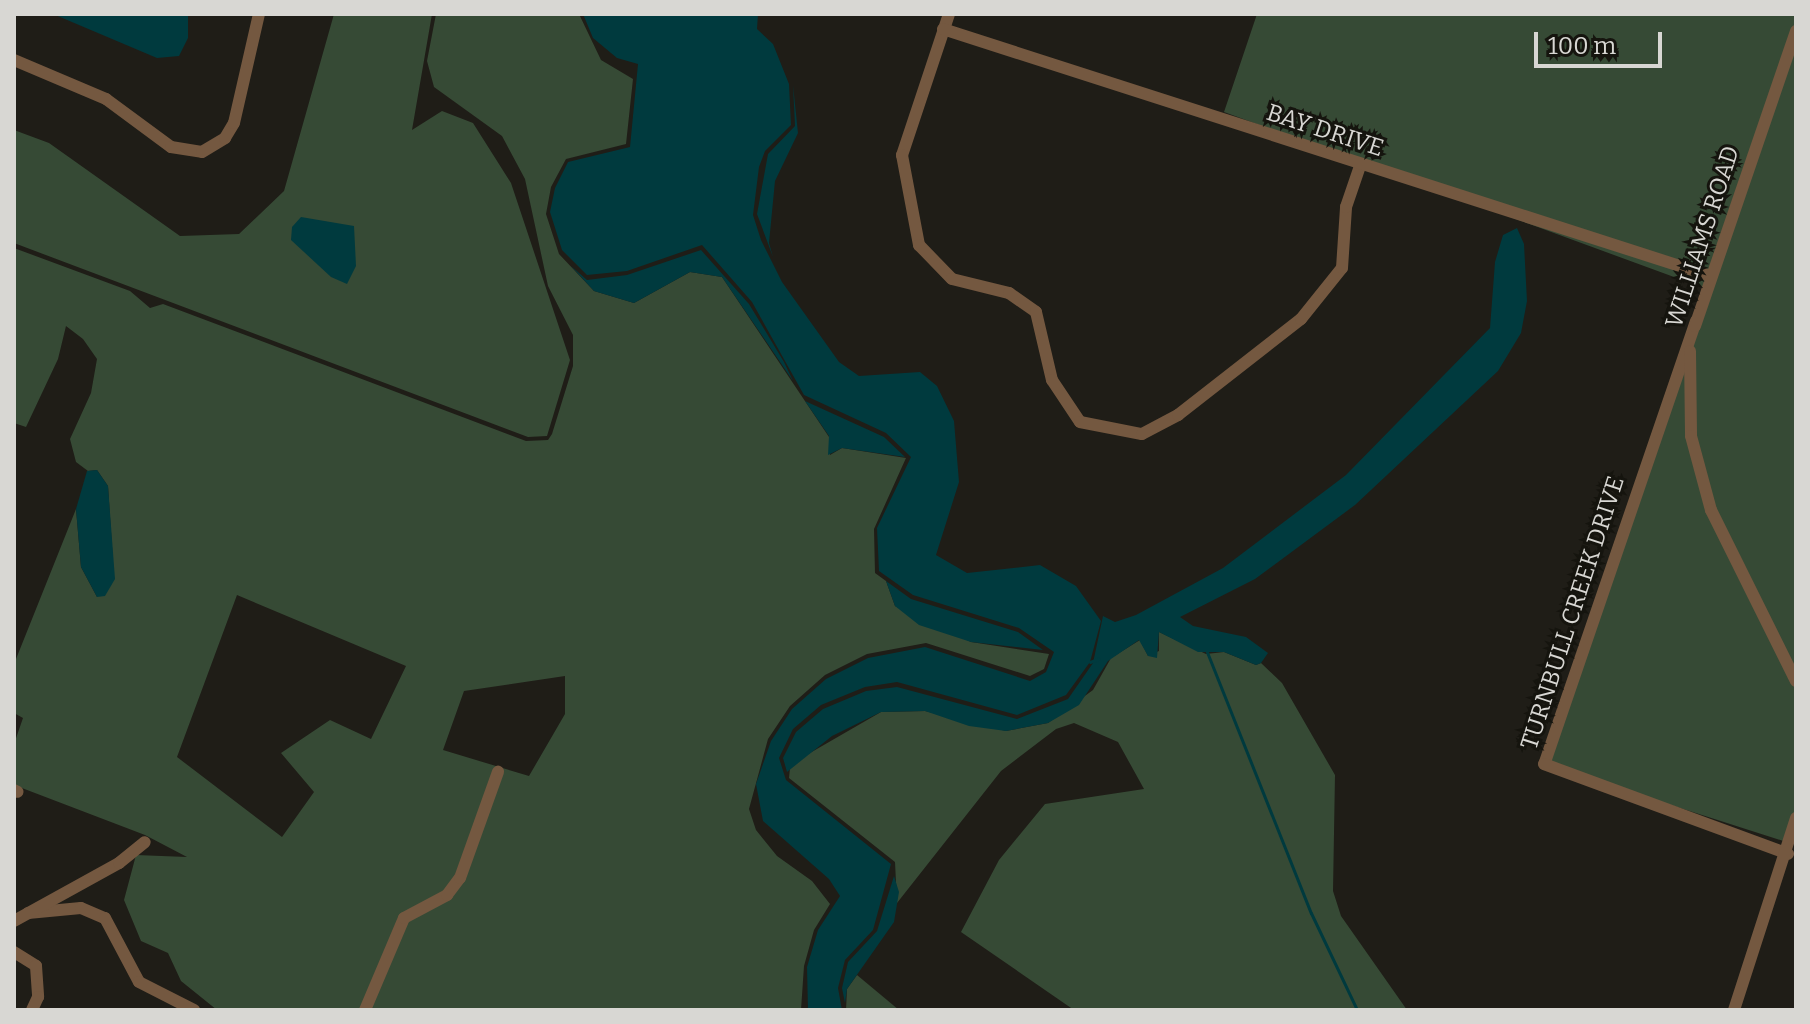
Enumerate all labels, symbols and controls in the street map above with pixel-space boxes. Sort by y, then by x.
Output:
scale bar [1538,16,1666,66]
text: 100 m [1548,32,1616,60]
street label: BAY DRIVE [1263,99,1387,163]
street label: WILLIAMS ROAD [1660,143,1746,331]
street label: TURNBULL CREEK DRIVE [1515,473,1631,753]

